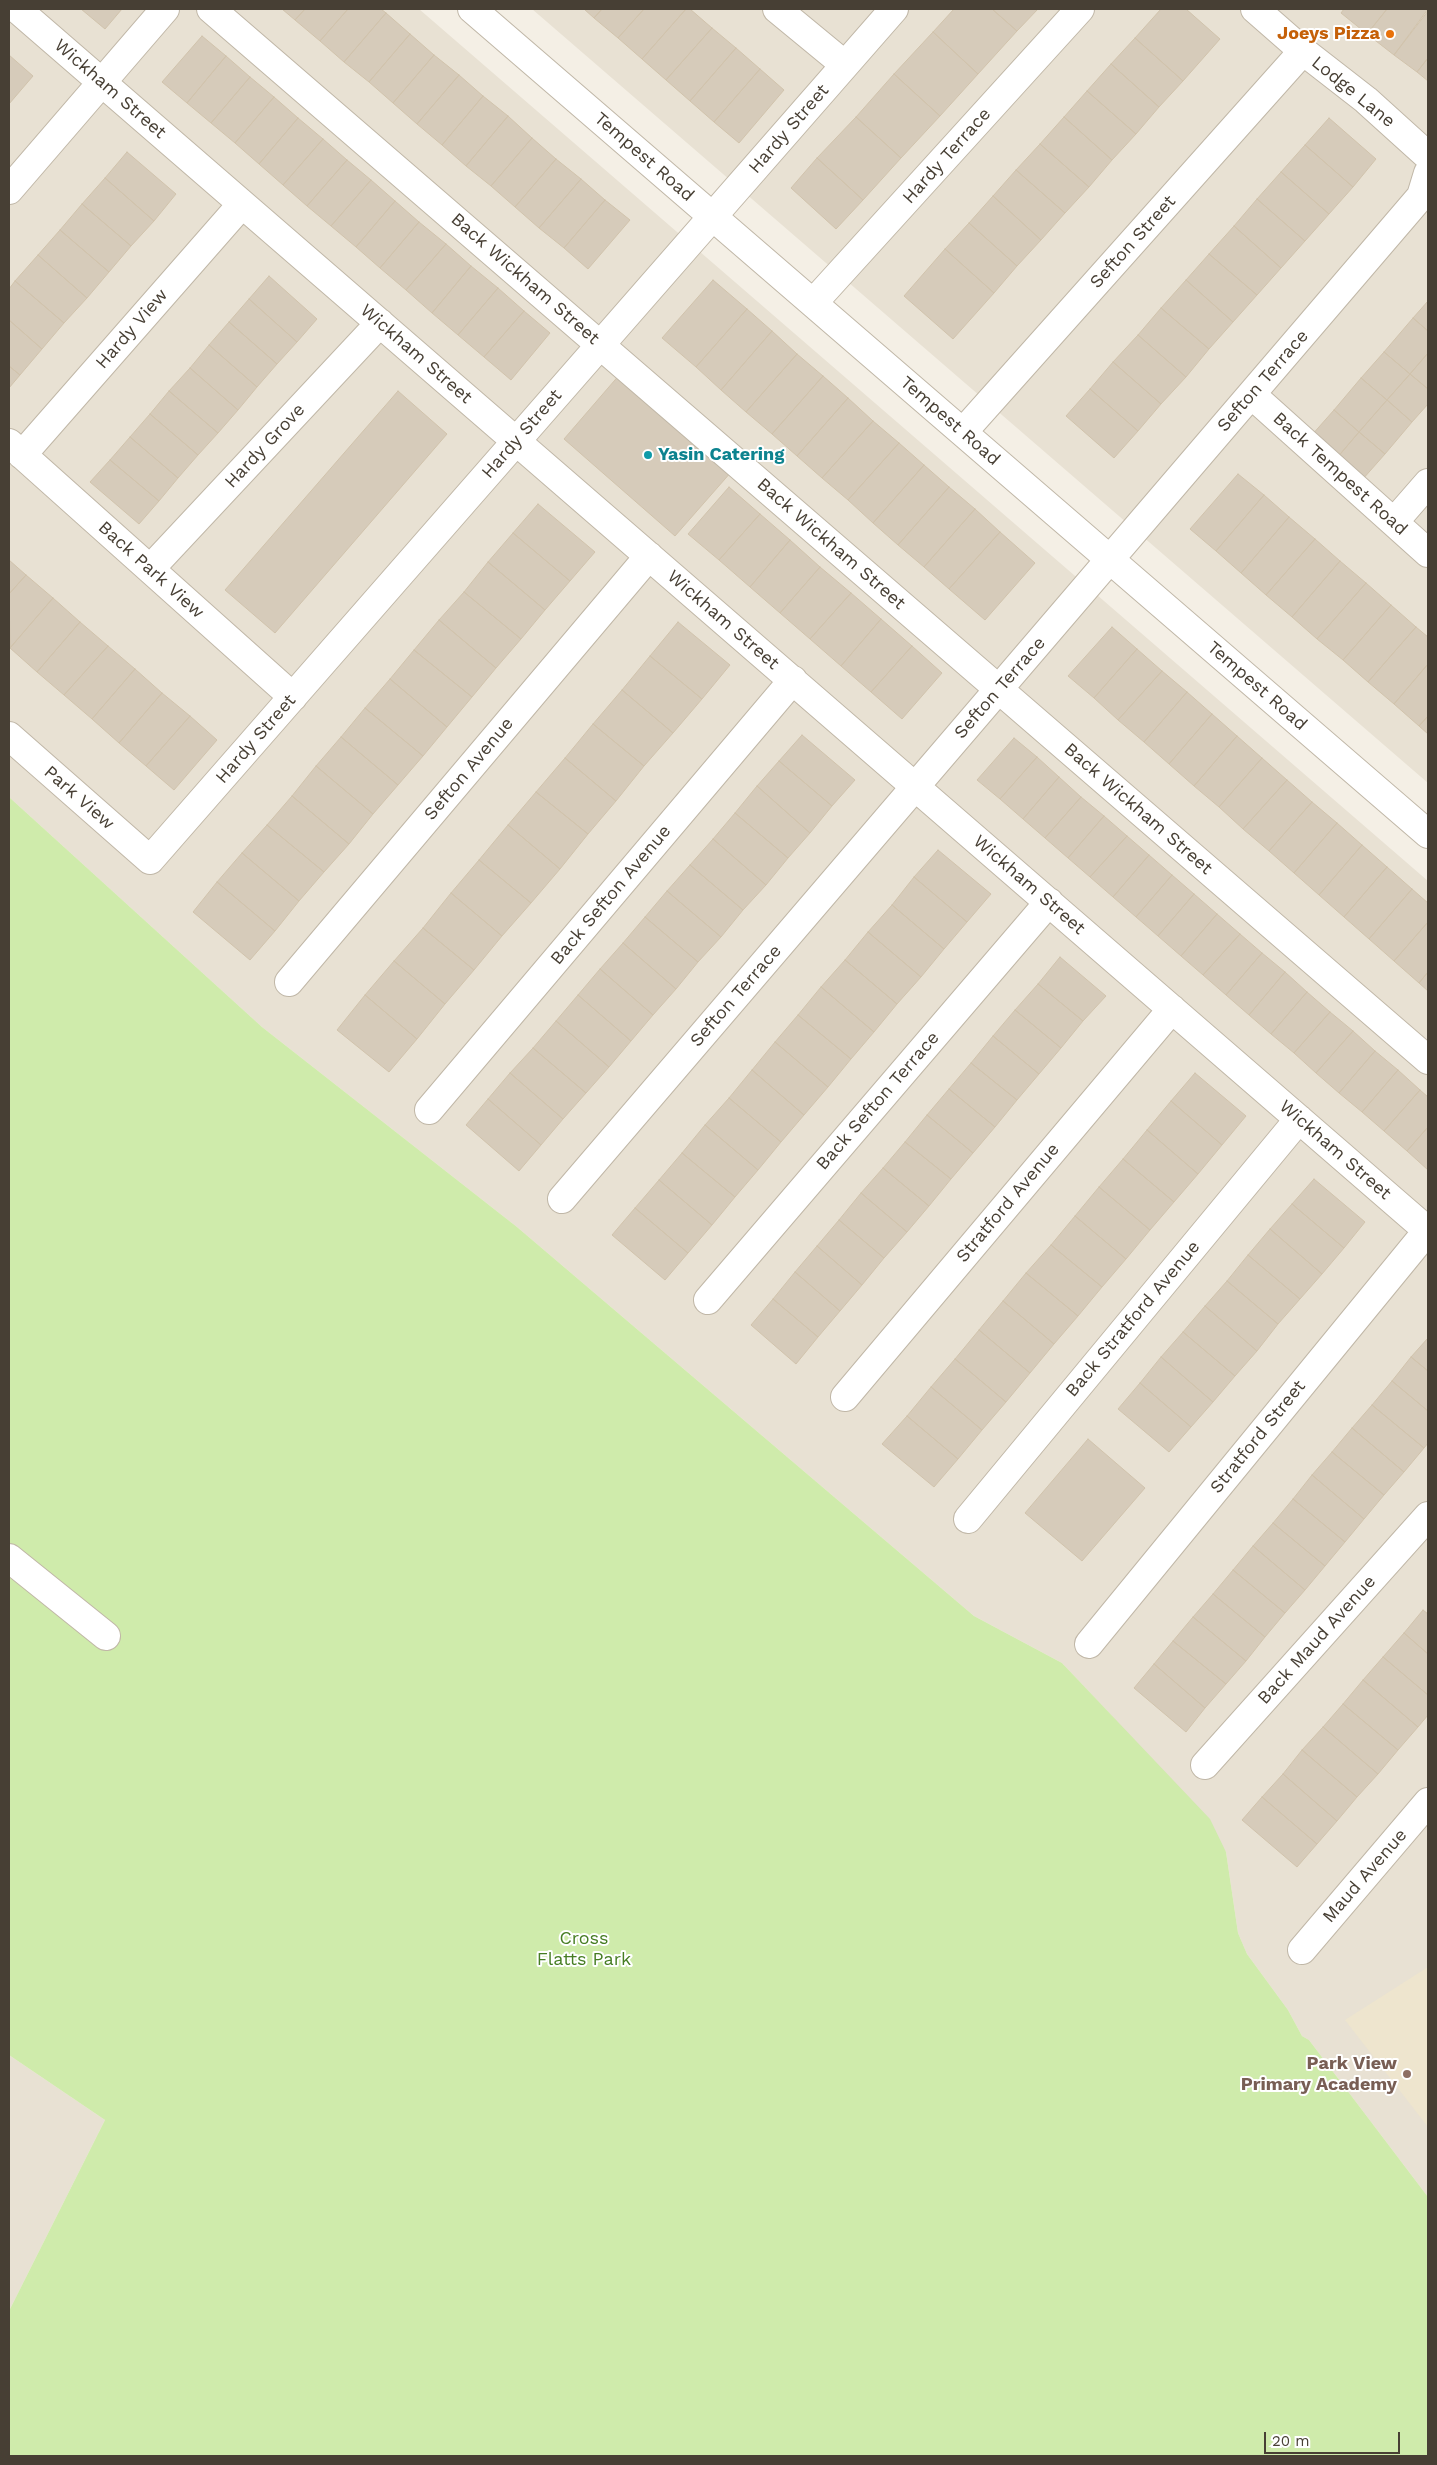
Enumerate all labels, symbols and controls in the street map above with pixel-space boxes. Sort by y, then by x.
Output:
place label: Joeys Pizza [1277,23,1380,45]
marker: Joeys Pizza [1384,28,1396,40]
street label: Wickham Street [50,35,170,143]
street label: Lodge Lane [1307,52,1399,132]
street label: Hardy Street [744,80,834,178]
street label: Hardy Terrace [898,104,996,208]
street label: Tempest Road [590,108,698,206]
street label: Sefton Street [1086,191,1180,293]
street label: Back Wickham Street [446,209,604,349]
street label: Hardy View [91,285,173,373]
street label: Wickham Street [356,300,476,408]
street label: Sefton Terrace [1213,326,1313,436]
street label: Tempest Road [896,372,1004,470]
street label: Hardy Street [477,385,567,483]
street label: Hardy Grove [220,399,310,493]
street label: Back Tempest Road [1268,408,1412,540]
place label: Yasin Catering [658,444,784,466]
marker: Yasin Catering [642,449,654,461]
street label: Back Wickham Street [752,474,910,614]
street label: Back Park View [94,517,208,623]
street label: Wickham Street [663,566,783,674]
street label: Sefton Terrace [950,633,1050,743]
street label: Tempest Road [1203,637,1311,735]
street label: Hardy Street [211,690,301,788]
street label: Sefton Avenue [420,713,518,825]
street label: Back Wickham Street [1059,739,1217,879]
street label: Park View [39,761,119,835]
street label: Back Sefton Avenue [546,821,676,969]
street label: Wickham Street [969,831,1089,939]
street label: Sefton Terrace [686,941,786,1051]
street label: Back Sefton Terrace [812,1027,944,1175]
street label: Wickham Street [1275,1096,1395,1204]
street label: Stratford Avenue [952,1139,1064,1267]
street label: Back Stratford Avenue [1061,1236,1205,1402]
street label: Stratford Street [1206,1376,1310,1498]
street label: Back Maud Avenue [1253,1571,1381,1709]
street label: Maud Avenue [1318,1825,1412,1927]
park label: Cross Flatts Park [537,1928,631,1970]
place label: Park View Primary Academy [1241,2053,1397,2096]
marker: Park View Primary Academy [1401,2068,1413,2080]
scale bar [1267,2422,1403,2454]
text: 20 m [1272,2432,1310,2450]

